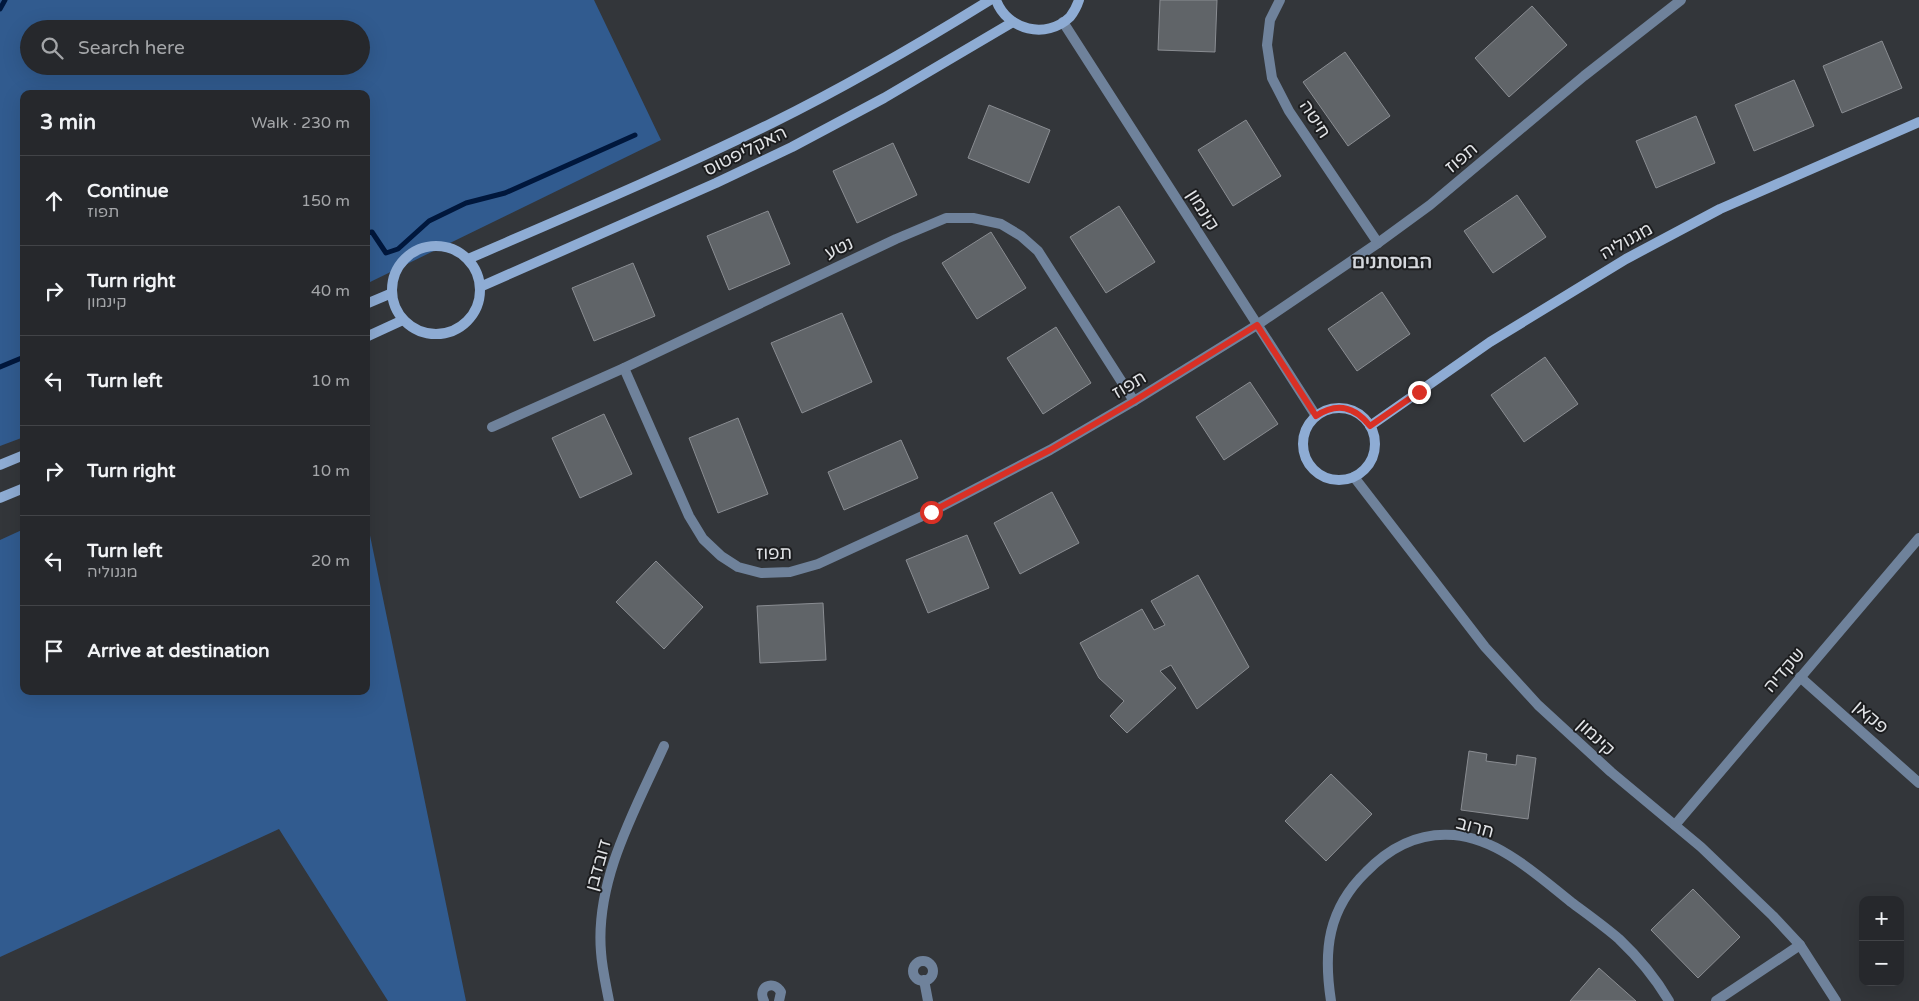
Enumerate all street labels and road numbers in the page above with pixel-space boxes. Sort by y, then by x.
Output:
street label: חיטה [1295,96,1335,142]
street label: האקליפטוס [700,121,790,181]
street label: תפוז [1440,138,1482,178]
street label: קינמון [1182,185,1224,235]
street label: מגנוליה [1596,218,1656,264]
street label: נטע [821,232,857,264]
street label: תפוז [1108,366,1150,404]
street label: תפוז [756,542,792,564]
street label: שקדיה [1758,643,1810,697]
street label: פקאן [1849,696,1893,738]
street label: קינמון [1572,714,1620,760]
street label: חרוב [1453,811,1497,843]
street label: דובדבן [580,837,616,893]

